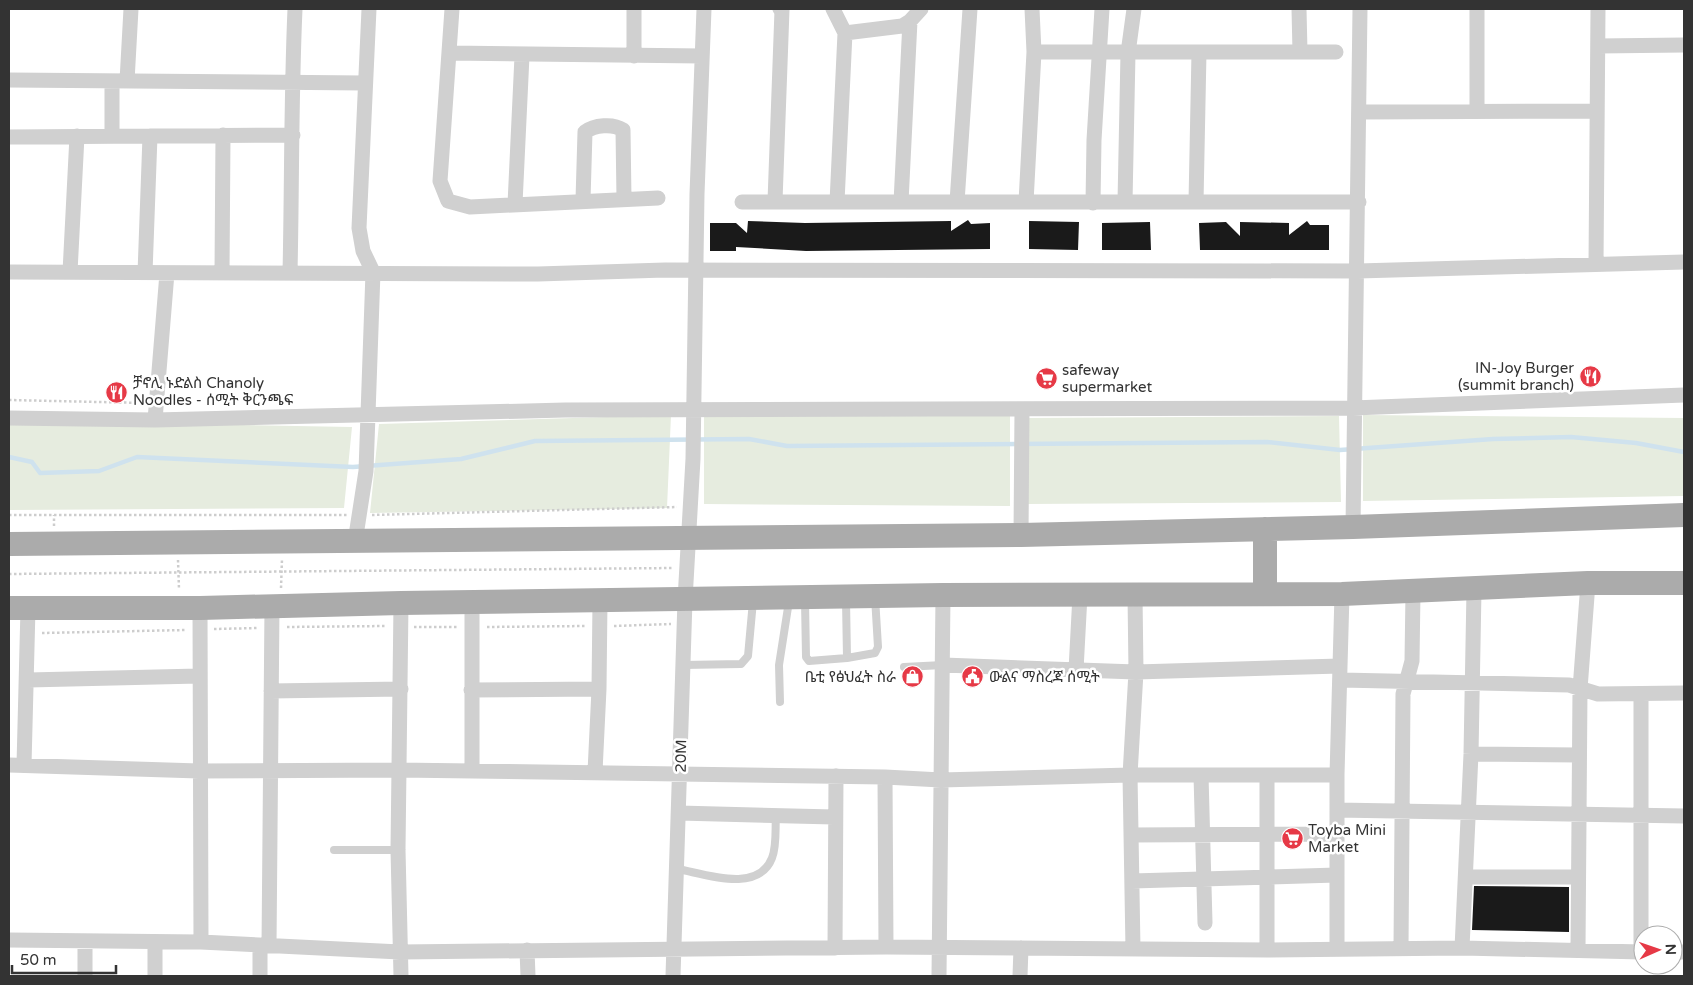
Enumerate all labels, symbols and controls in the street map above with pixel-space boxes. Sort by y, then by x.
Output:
place label: IN-Joy Burger (summit branch) [1458,359,1574,394]
place label: safeway supermarket [1062,361,1153,396]
restaurant icon: IN-Joy Burger (summit branch) [1578,365,1602,389]
supermarket icon: safeway supermarket [1034,367,1058,391]
place label: ቻኖሊ ኑድልስ Chanoly Noodles - ሰሚት ቅርንጫፍ [133,374,294,409]
restaurant icon: ቻኖሊ ኑድልስ Chanoly Noodles - ሰሚት ቅርንጫፍ [105,380,129,404]
shop icon: ቤቲ የፅህፈት ስራ [900,665,924,689]
public building icon: ውልና ማስረጃ ሰሚት [961,665,985,689]
place label: ቤቲ የፅህፈት ስራ [805,668,896,686]
place label: ውልና ማስረጃ ሰሚት [989,668,1100,686]
street label: 20M [672,739,690,773]
place label: Toyba Mini Market [1308,821,1386,856]
supermarket icon: Toyba Mini Market [1280,827,1304,851]
north arrow [1633,925,1683,975]
scale bar [12,942,116,974]
text: N [1662,944,1679,955]
text: 50 m [20,951,57,969]

